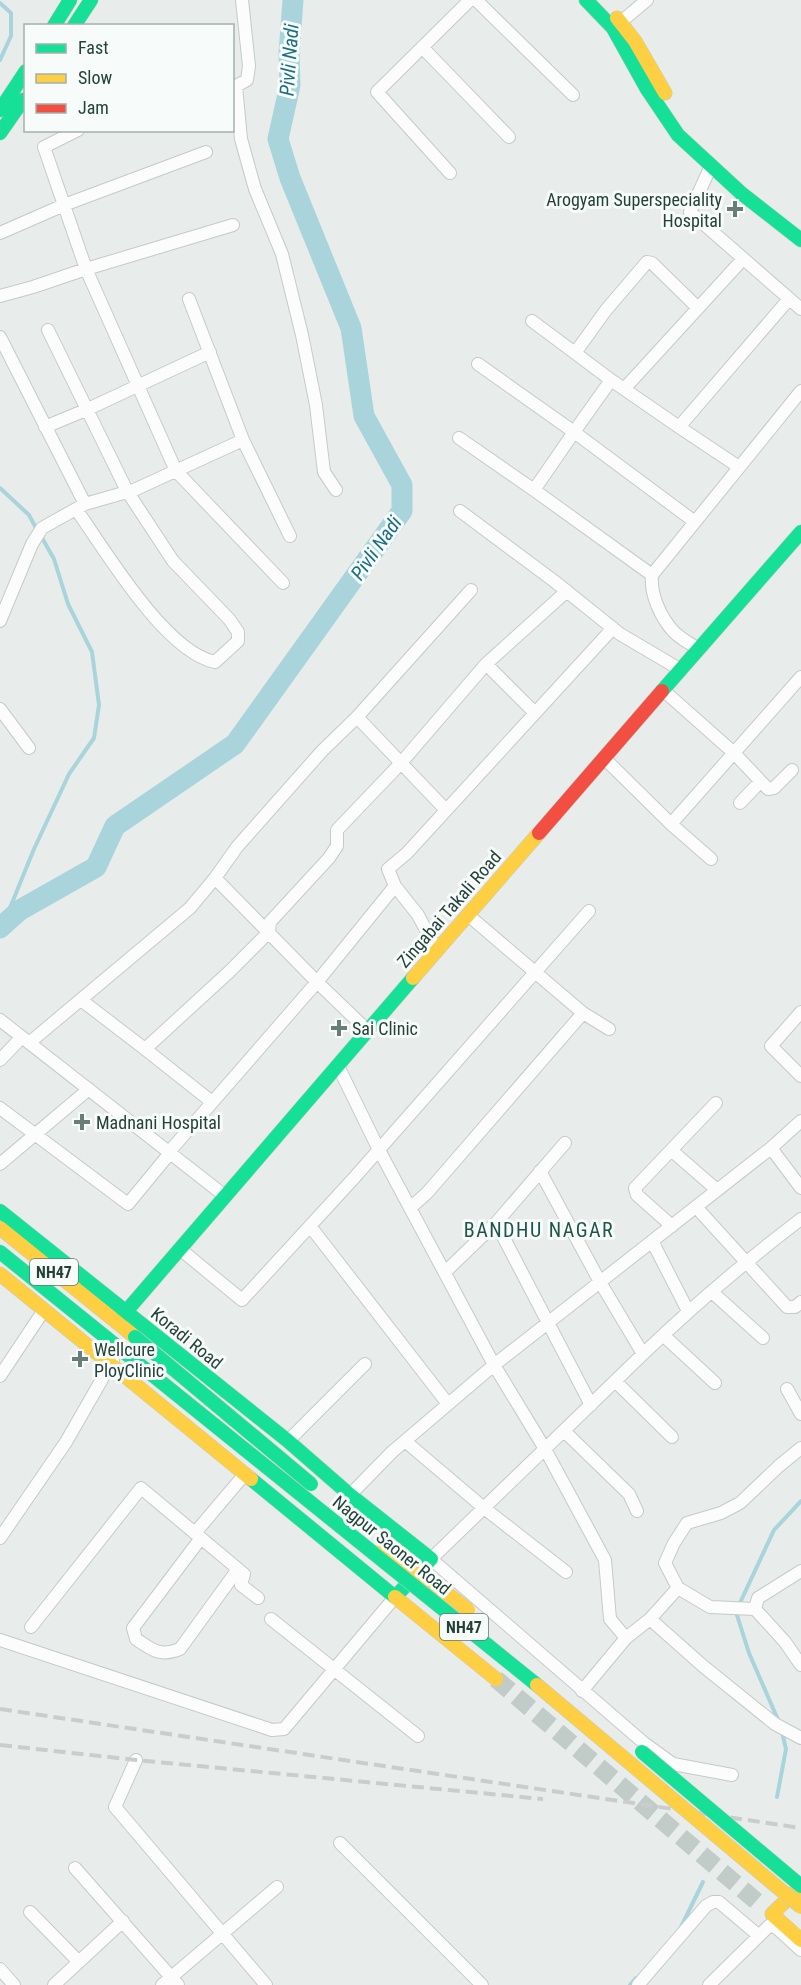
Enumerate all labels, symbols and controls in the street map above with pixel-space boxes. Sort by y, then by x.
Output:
water label: Pivli Nadi [275,23,304,97]
legend [24,24,234,132]
text: Fast [78,37,109,58]
text: Slow [78,67,113,88]
text: Jam [78,97,109,118]
place label: Arogyam Superspeciality Hospital [546,189,723,231]
marker: Arogyam Superspeciality Hospital [726,200,744,218]
water label: Pivli Nadi [345,511,407,585]
street label: Zingabai Takali Road [393,846,505,972]
place label: Sai Clinic [352,1018,418,1039]
marker: Sai Clinic [330,1019,348,1037]
place label: Madnani Hospital [96,1112,221,1133]
marker: Madnani Hospital [73,1113,91,1131]
district label: BANDHU NAGAR [464,1218,614,1242]
road number: NH47 [30,1259,78,1285]
street label: Koradi Road [147,1303,227,1373]
place label: Wellcure PloyClinic [94,1339,164,1381]
marker: Wellcure PloyClinic [71,1350,89,1368]
street label: Nagpur Saoner Road [329,1491,455,1599]
road number: NH47 [440,1614,488,1640]

